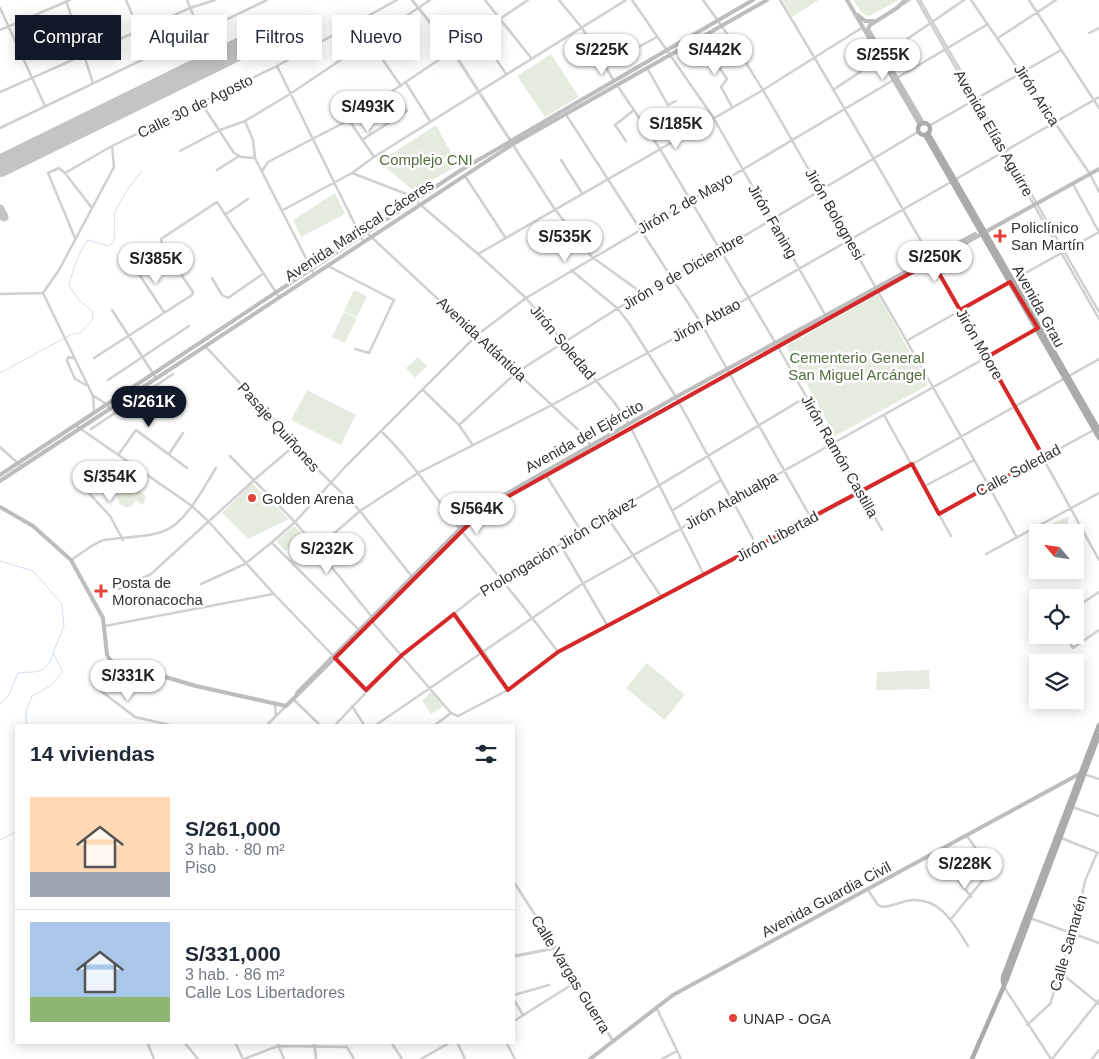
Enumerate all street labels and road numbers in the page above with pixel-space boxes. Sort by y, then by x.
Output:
street label: Jirón Arica [1011,61,1064,130]
street label: Avenida Elías Aguirre [951,67,1037,199]
street label: Calle 30 de Agosto [135,71,255,141]
street label: Jirón Bolognesi [802,165,868,263]
street label: Jirón 2 de Mayo [635,169,735,237]
street label: Avenida Mariscal Cáceres [281,175,437,285]
street label: Jirón Faning [745,181,801,261]
street label: Jirón 9 de Diciembre [619,229,747,313]
street label: Avenida Grau [1009,262,1069,350]
street label: Avenida Atlántida [434,293,531,385]
street label: Jirón Abtao [669,295,743,345]
street label: Jirón Soledad [527,301,599,383]
street label: Jirón Moore [953,305,1007,383]
street label: Pasaje Quiñones [234,379,324,475]
street label: Jirón Ramón Castilla [798,392,882,521]
street label: Avenida del Ejército [522,396,646,476]
street label: Calle Soledad [973,441,1063,499]
street label: Jirón Atahualpa [682,467,781,533]
street label: Prolongación Jirón Chávez [477,493,639,599]
street label: Jirón Libertad [733,507,821,565]
street label: Avenida Guardia Civil [758,858,894,940]
street label: Calle Samarén [1046,893,1090,993]
street label: Calle Vargas Guerra [528,912,614,1037]

